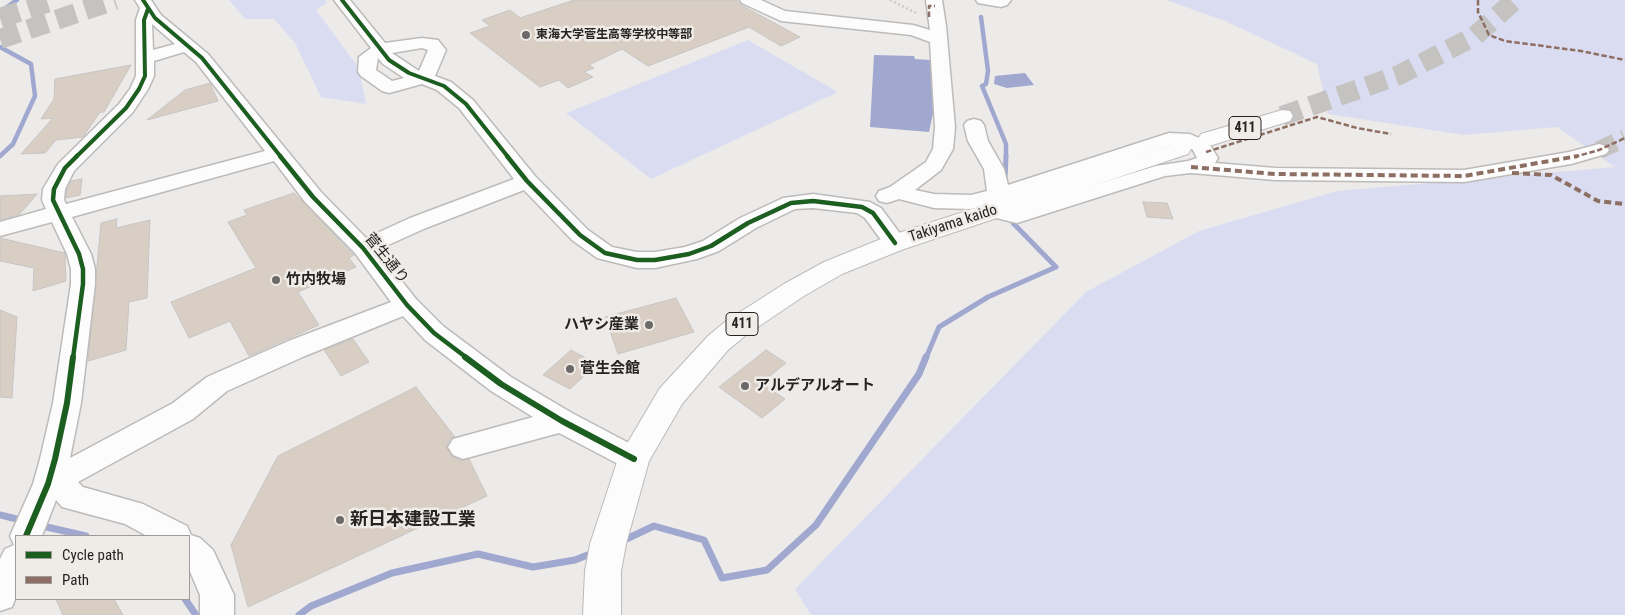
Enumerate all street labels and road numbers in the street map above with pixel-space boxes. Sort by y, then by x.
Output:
road number: 411 [1229,116,1261,140]
street label: Takiyama kaido [906,201,1000,247]
street label: 菅生通り [360,230,412,288]
road number: 411 [726,312,758,336]

